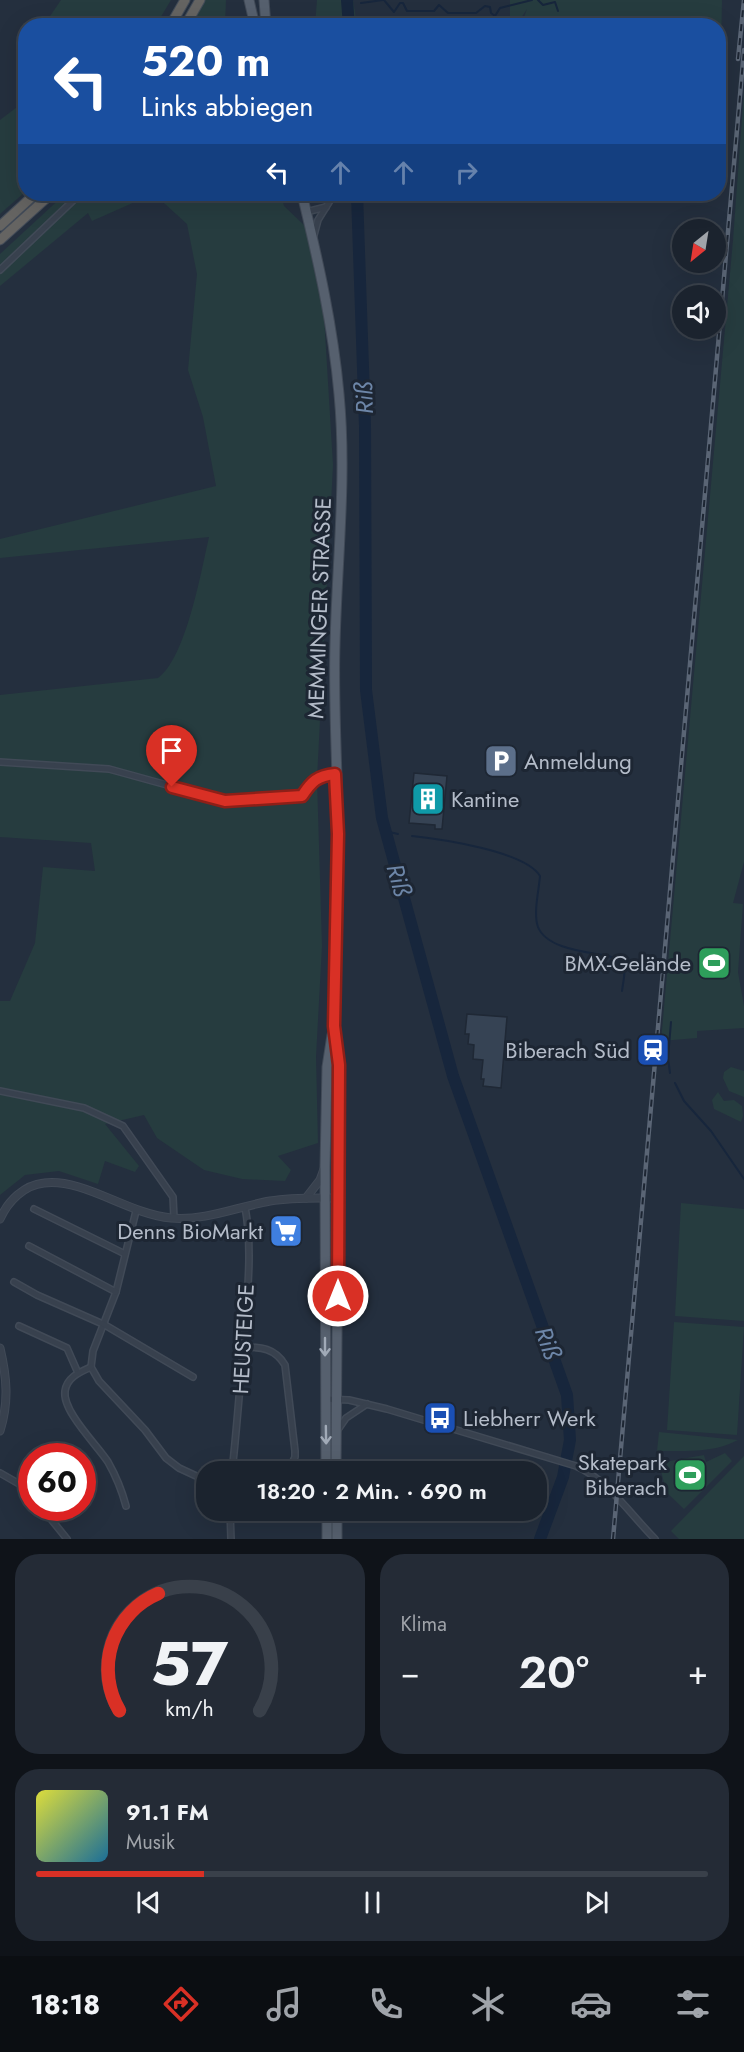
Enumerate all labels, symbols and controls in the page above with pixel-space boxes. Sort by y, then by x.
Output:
text: 520 m [141,31,271,92]
icon: left [42,42,120,120]
text: Links abbiegen [141,87,313,126]
icon: left [261,156,294,189]
icon: ahead [324,156,357,189]
icon: ahead [387,156,420,189]
icon: right [450,156,483,189]
north arrow [672,219,726,273]
map controls [672,219,726,339]
button: sound [672,285,726,339]
water label: Riß [346,381,382,415]
street label: MEMMINGER STRASSE [299,497,339,719]
pin [146,725,197,787]
icon: arrive [155,734,188,767]
parking icon: Anmeldung [483,743,519,779]
place label: Anmeldung [524,745,632,777]
building icon: Kantine [410,781,446,817]
place label: Kantine [451,783,519,815]
water label: Riß [378,859,420,901]
sports icon: BMX-Gelände [696,945,732,981]
place label: BMX-Gelände [565,947,691,979]
station icon: Biberach Süd [635,1032,671,1068]
place label: Biberach Süd [505,1034,630,1066]
supermarket icon: Denns BioMarkt [268,1213,304,1249]
place label: Denns BioMarkt [117,1215,264,1247]
position arrow [306,1264,370,1328]
street label: HEUSTEIGE [224,1283,262,1395]
water label: Riß [526,1322,570,1365]
one-way arrow [319,1336,331,1356]
bus stop icon: Liebherr Werk [422,1400,458,1436]
place label: Liebherr Werk [463,1402,596,1434]
one-way arrow [320,1425,332,1445]
speed limit sign: 60 [18,1443,96,1521]
place label: Skatepark Biberach [578,1446,667,1503]
sports icon: Skatepark Biberach [672,1457,708,1493]
text: 18:20 · 2 Min. · 690 m [256,1475,487,1507]
text: Klima [401,1610,447,1639]
text: 57 [151,1618,229,1708]
text: 20° [519,1640,589,1705]
text: − [401,1649,420,1696]
text: + [688,1649,708,1696]
text: km/h [166,1693,214,1724]
text: 91.1 FM [126,1796,209,1828]
text: Musik [126,1828,175,1857]
icon: previous [132,1886,165,1919]
icon: pause [356,1886,389,1919]
icon: next [580,1886,613,1919]
icon: directions [160,1983,202,2025]
icon: music [263,1983,305,2025]
icon: phone [365,1983,407,2025]
icon: climate [467,1983,509,2025]
icon: car [570,1983,612,2025]
icon: filters [672,1983,714,2025]
text: 18:18 [30,1985,100,2024]

